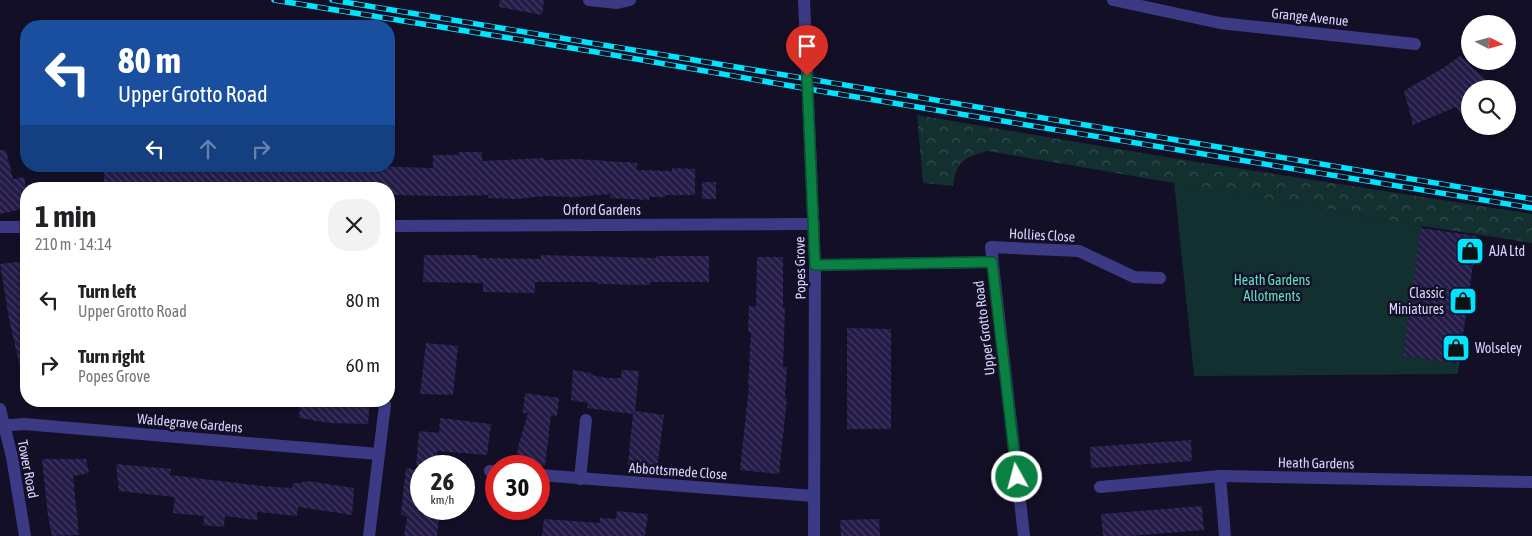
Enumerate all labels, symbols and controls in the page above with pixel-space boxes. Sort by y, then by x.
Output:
street label: Grange Avenue [1271,5,1349,29]
north arrow [1461,15,1516,70]
map controls [1461,15,1516,135]
pin [786,25,828,76]
icon: arrive [793,32,821,60]
icon: left [35,40,100,105]
text: 80 m [118,40,181,80]
button: search [1461,80,1516,135]
text: Upper Grotto Road [118,81,268,107]
icon: left [141,135,169,163]
icon: ahead [194,135,222,163]
icon: right [247,135,275,163]
text: 1 min [35,199,96,233]
button: close [328,199,380,251]
street label: Orford Gardens [563,202,641,218]
street label: Hollies Close [1008,225,1076,245]
text: 210 m · 14:14 [35,235,112,253]
street label: Popes Grove [791,236,809,300]
shop icon: AJA Ltd [1455,236,1485,266]
place label: AJA Ltd [1489,243,1525,259]
park label: Heath Gardens Allotments [1234,272,1310,304]
text: Turn left [78,280,136,302]
street label: Upper Grotto Road [970,280,998,376]
place label: Classic Miniatures [1389,285,1445,317]
icon: left [35,286,63,314]
shop icon: Classic Miniatures [1448,286,1478,316]
text: 80 m [346,289,380,311]
text: Upper Grotto Road [78,302,187,320]
shop icon: Wolseley [1441,333,1471,363]
place label: Wolseley [1475,340,1522,356]
text: Turn right [78,345,145,367]
icon: right [35,351,63,379]
text: 60 m [346,354,380,376]
text: Popes Grove [78,367,150,385]
street label: Waldegrave Gardens [137,410,243,436]
street label: Tower Road [15,438,41,500]
position arrow [990,450,1042,502]
street label: Heath Gardens [1278,454,1354,472]
speed limit sign: 30 [485,455,550,520]
street label: Abbottsmede Close [628,460,728,482]
text: 26 [431,467,454,495]
text: km/h [431,493,454,507]

